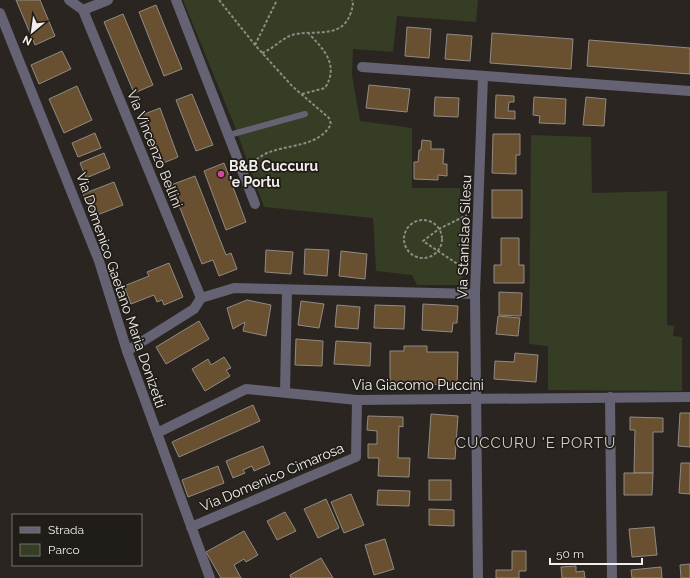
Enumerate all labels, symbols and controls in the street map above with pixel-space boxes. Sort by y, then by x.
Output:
north arrow [12,12,52,52]
text: N [21,33,34,48]
street label: Via Vincenzo Bellini [124,88,186,210]
place label: B&B Cuccuru 'e Portu [229,158,318,190]
marker: B&B Cuccuru 'e Portu [216,169,226,179]
street label: Via Domenico Gaetano Maria Donizetti [73,170,169,410]
street label: Via Stanislao Silesu [454,175,474,299]
street label: Via Giacomo Puccini [352,377,484,393]
district label: CUCCURU 'E PORTU [456,434,616,452]
street label: Via Domenico Cimarosa [198,439,346,515]
legend [12,514,142,566]
text: Strada [48,523,84,537]
scale bar [550,540,642,566]
text: Parco [48,543,80,557]
text: 50 m [556,547,584,561]

